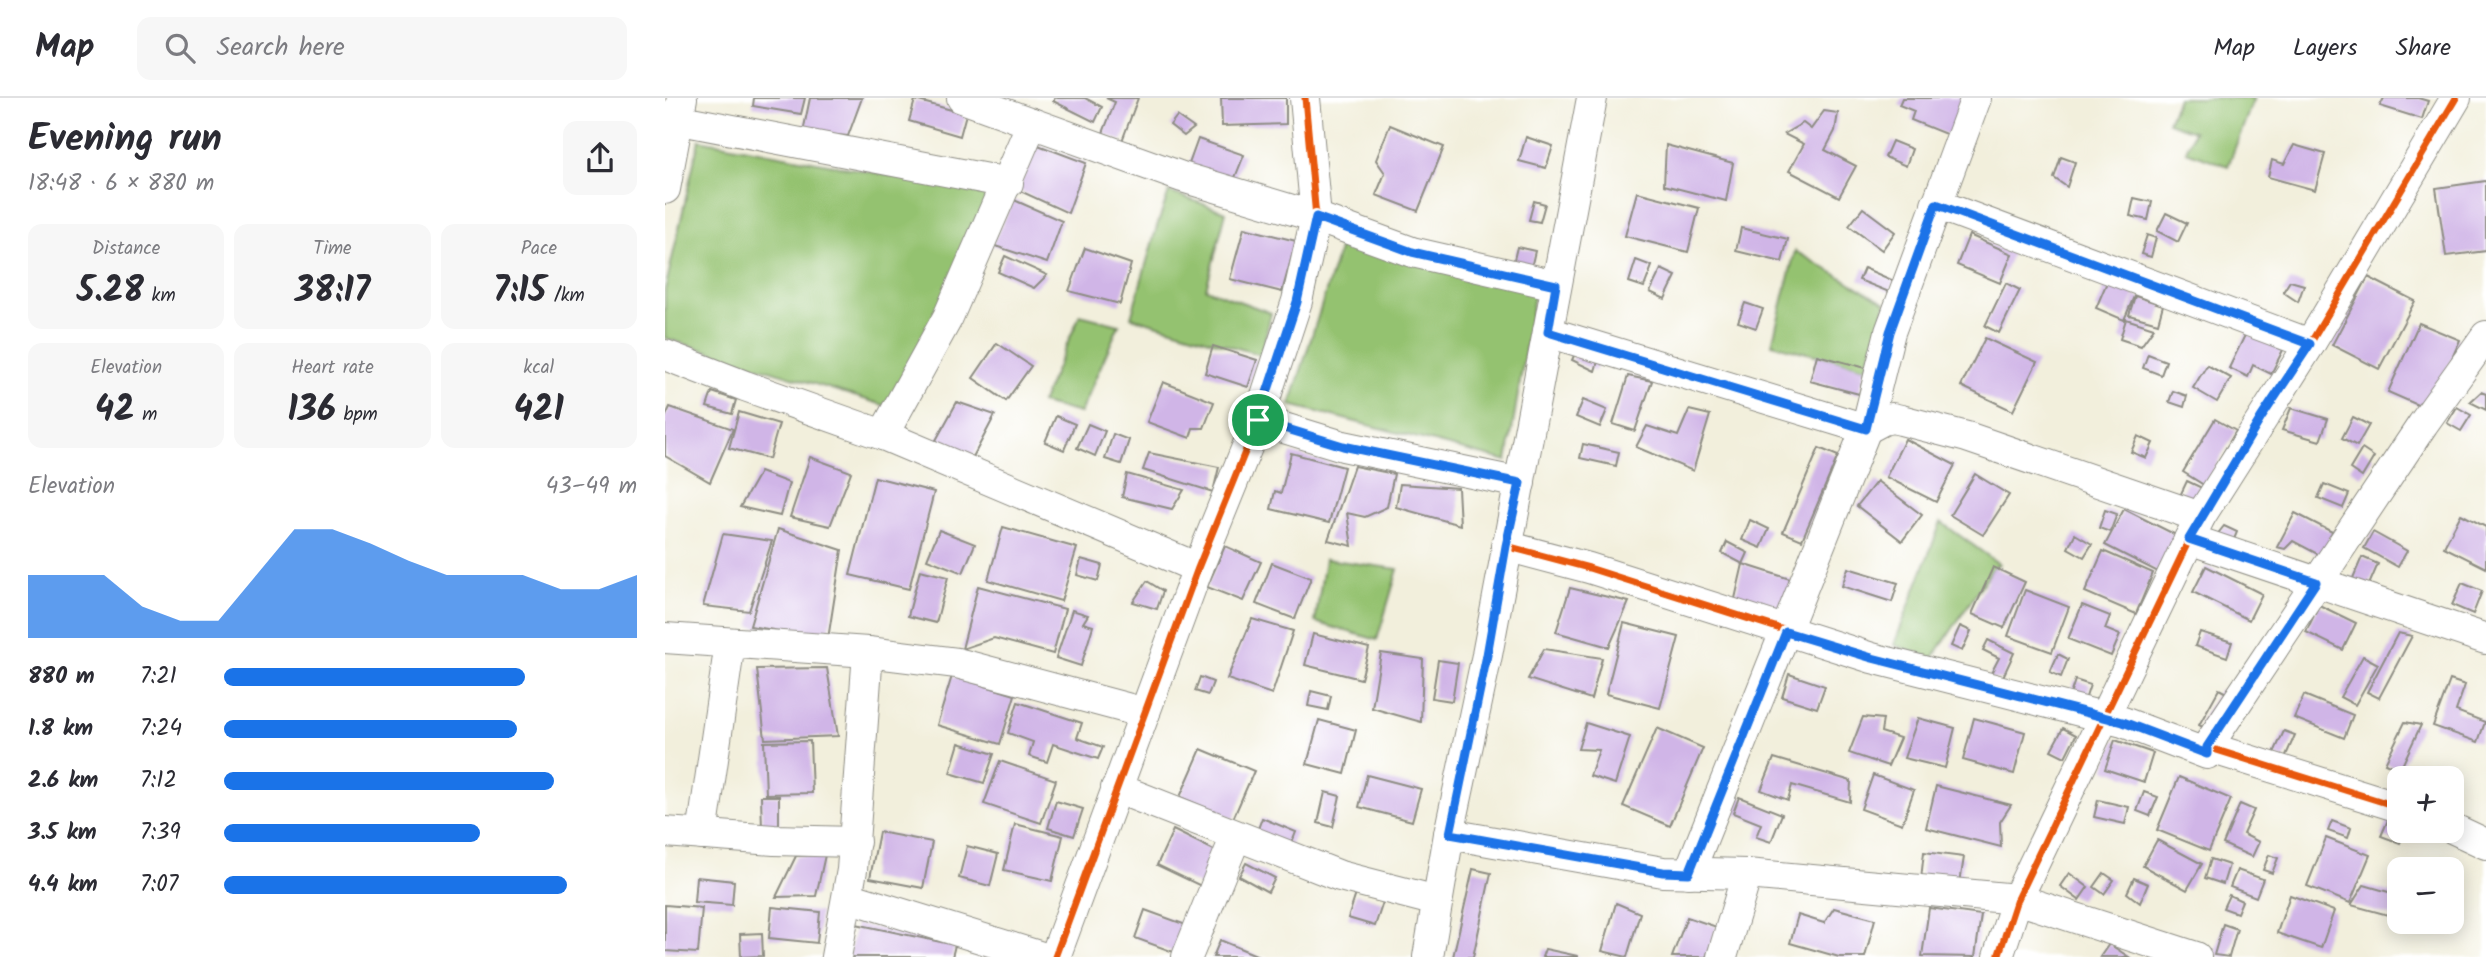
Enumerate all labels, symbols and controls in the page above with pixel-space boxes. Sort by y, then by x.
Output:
search box [137,17,627,80]
text: Map [35,22,95,75]
text: Search here [217,27,345,69]
icon: search [161,29,199,67]
text: Map [2213,29,2255,68]
text: Layers [2293,29,2357,68]
text: Share [2395,29,2451,68]
text: Evening run [28,110,222,170]
button: share [563,121,637,195]
text: 18:48 · 6 × 880 m [28,166,214,202]
text: Distance [92,234,160,264]
text: Time [313,234,352,264]
text: Pace [521,234,557,264]
text: 5.28 [77,264,144,320]
text: 38:17 [295,264,370,320]
text: 7:15 [493,264,546,320]
text: km [144,281,176,311]
text: /km [546,281,585,311]
text: Elevation [90,353,162,383]
text: Heart rate [291,353,374,383]
text: kcal [523,353,554,383]
text: 42 [95,383,135,439]
text: 136 [287,383,336,439]
text: 421 [514,383,564,439]
pin [1228,390,1288,450]
text: m [135,400,157,430]
text: bpm [336,400,378,430]
icon: arrive [1239,401,1277,439]
text: Elevation [28,469,115,505]
text: 43–49 m [546,469,637,505]
text: 880 m [28,659,95,695]
text: 7:21 [140,659,177,695]
text: 1.8 km [28,711,93,747]
text: 7:24 [140,711,182,747]
text: 2.6 km [28,763,98,799]
text: 7:12 [140,763,177,799]
map controls [2387,766,2464,934]
button: + [2387,766,2464,843]
text: 3.5 km [28,815,97,851]
text: 7:39 [140,815,181,851]
button: − [2387,857,2464,934]
text: 4.4 km [28,867,98,903]
text: 7:07 [140,867,178,903]

